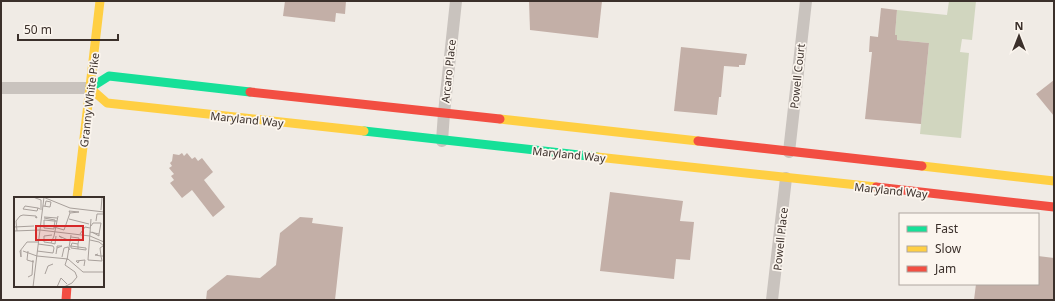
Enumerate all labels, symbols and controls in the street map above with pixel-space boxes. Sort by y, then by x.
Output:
scale bar [18,16,118,42]
north arrow [999,16,1039,56]
text: N [1015,18,1023,33]
text: 50 m [24,21,52,38]
street label: Arcaro Place [437,38,459,104]
street label: Powell Court [786,43,808,109]
street label: Granny White Pike [76,52,102,148]
street label: Maryland Way [210,108,285,130]
street label: Maryland Way [532,143,607,165]
street label: Maryland Way [854,179,929,201]
inset map [14,197,104,287]
street label: Powell Place [769,207,791,271]
legend [899,213,1039,285]
text: Fast [935,220,959,237]
text: Slow [935,240,962,257]
text: Jam [934,260,956,277]

